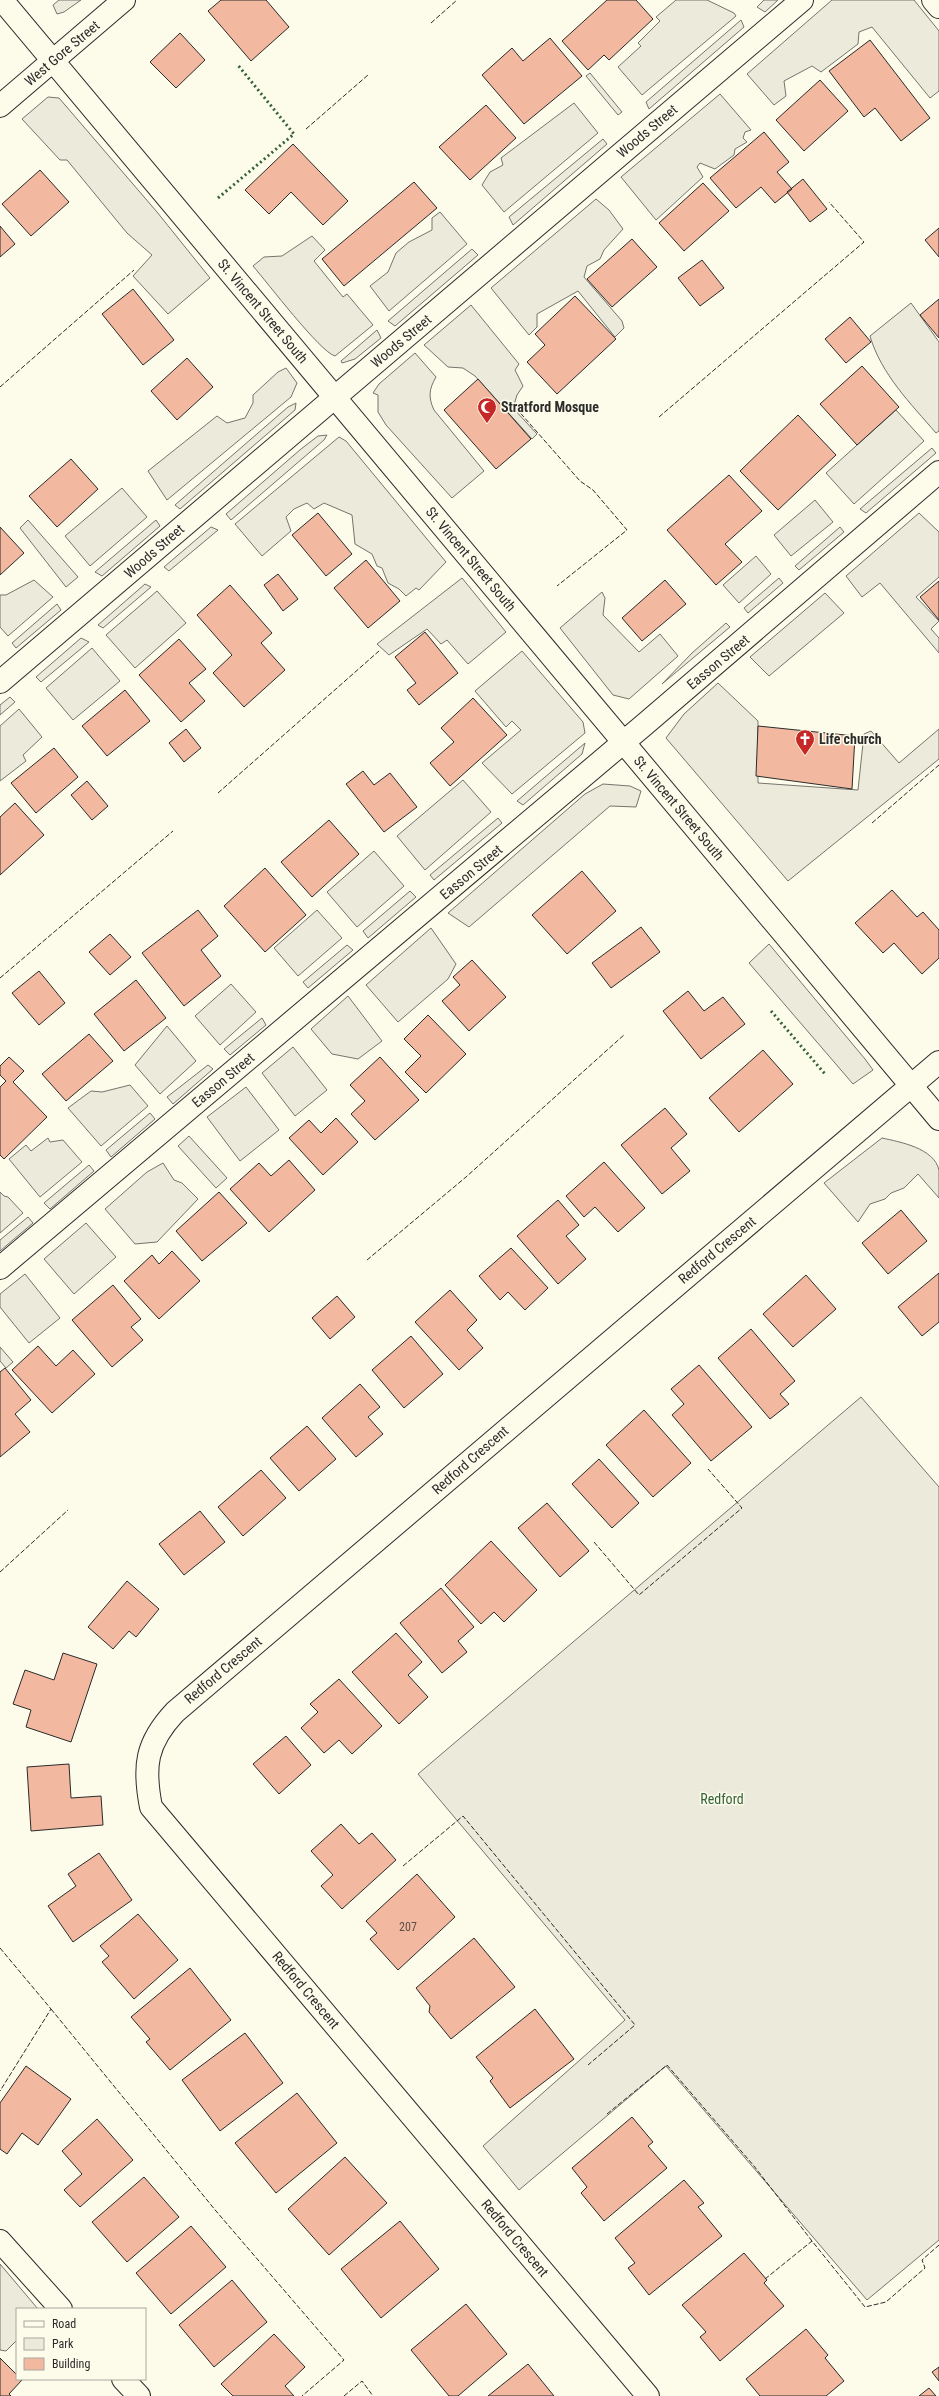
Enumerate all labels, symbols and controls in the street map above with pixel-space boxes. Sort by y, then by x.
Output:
street label: West Gore Street [21,17,103,89]
street label: Woods Street [614,101,680,161]
street label: St. Vincent Street South [215,256,311,366]
street label: Woods Street [368,311,434,371]
mosque icon: Stratford Mosque [476,396,498,424]
place label: Stratford Mosque [501,399,599,415]
street label: St. Vincent Street South [423,504,519,614]
street label: Woods Street [121,521,187,581]
street label: Easson Street [684,631,752,693]
church icon: Life church [794,728,816,756]
place label: Life church [819,731,882,747]
street label: St. Vincent Street South [631,753,727,863]
street label: Easson Street [437,841,505,903]
street label: Easson Street [189,1049,257,1111]
street label: Redford Crescent [675,1213,759,1287]
street label: Redford Crescent [429,1423,511,1497]
street label: Redford Crescent [181,1633,265,1707]
park label: Redford [700,1791,744,1807]
house number: 207 [399,1920,417,1934]
street label: Redford Crescent [269,1948,343,2032]
street label: Redford Crescent [478,2196,552,2280]
legend [16,2308,146,2380]
text: Road [52,2317,76,2331]
text: Park [52,2337,74,2351]
text: Building [52,2357,90,2371]

